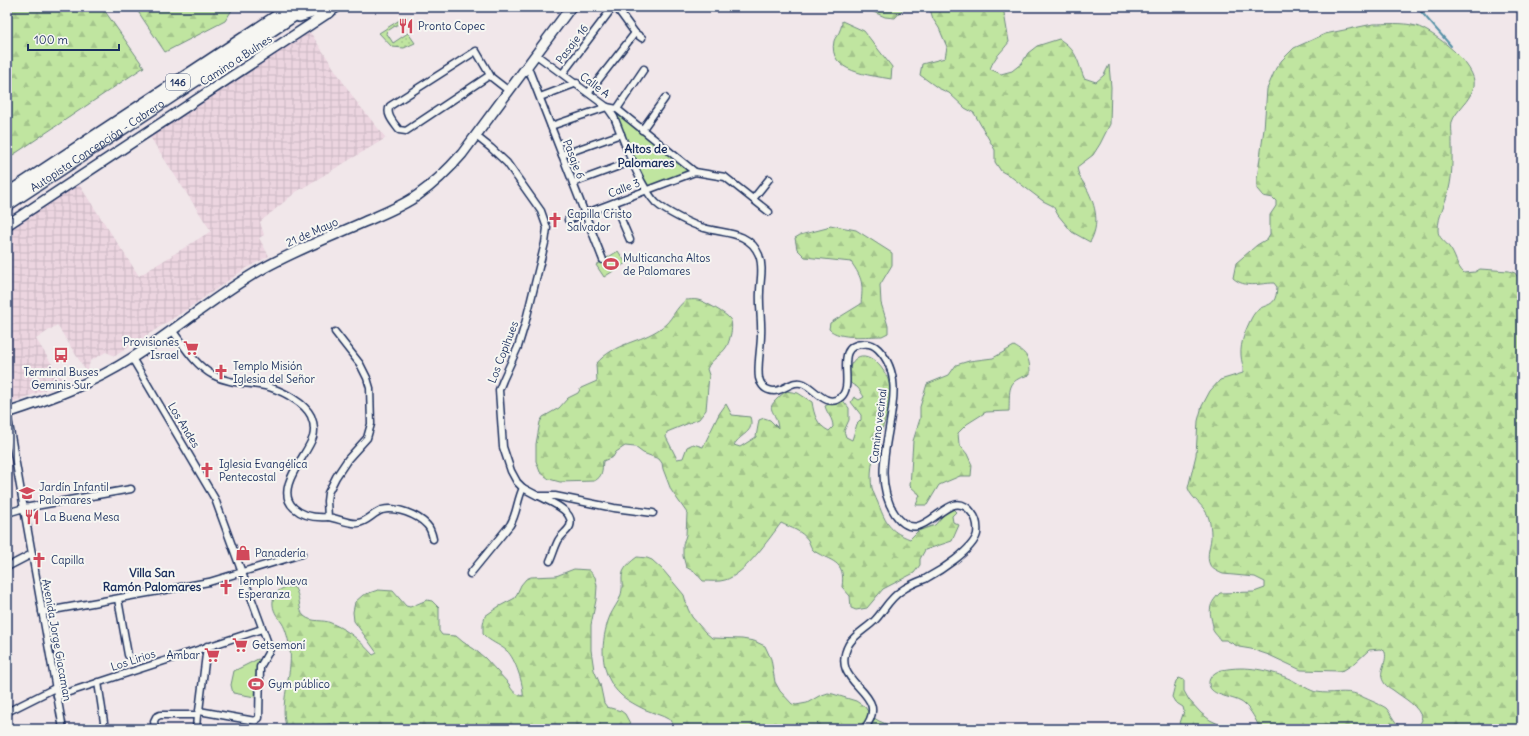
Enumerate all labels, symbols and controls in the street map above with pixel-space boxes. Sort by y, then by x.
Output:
restaurant icon: Pronto Copec [397,17,415,35]
place label: Pronto Copec [418,19,485,33]
street label: Pasaje 16 [553,22,591,66]
scale bar [28,26,119,52]
text: 100 m [34,32,68,47]
street label: Camino a Bulnes [197,32,275,88]
street label: Calle A [577,69,613,101]
road number: 146 [166,74,190,90]
street label: Autopista Concepción - Cabrero [27,96,167,195]
street label: Pasaje 6 [560,137,588,181]
district label: Altos de Palomares [617,141,675,170]
street label: Calle 3 [606,176,642,200]
place label: Capilla Cristo Salvador [567,207,632,234]
church icon: Capilla Cristo Salvador [546,211,564,229]
street label: 21 de Mayo [284,214,340,250]
place label: Multicancha Altos de Palomares [623,251,710,278]
sports icon: Multicancha Altos de Palomares [602,255,620,273]
street label: Los Copihues [485,319,521,385]
place label: Provisiones Israel [123,335,179,362]
supermarket icon: Provisiones Israel [182,339,200,357]
bus stop icon: Terminal Buses Geminis Sur [52,346,70,364]
place label: Templo Misión Iglesia del Señor [233,359,316,386]
church icon: Templo Misión Iglesia del Señor [212,363,230,381]
place label: Terminal Buses Geminis Sur [24,365,98,392]
street label: Camino vecinal [866,388,890,464]
street label: Los Andes [165,400,203,450]
place label: Iglesia Evangélica Pentecostal [219,457,308,484]
church icon: Iglesia Evangélica Pentecostal [198,461,216,479]
place label: Jardín Infantil Palomares [39,480,109,507]
school or university icon: Jardín Infantil Palomares [18,484,36,502]
restaurant icon: La Buena Mesa [23,508,41,526]
place label: La Buena Mesa [44,510,120,524]
shop icon: Panadería [234,544,252,562]
place label: Panadería [255,546,306,560]
church icon: Capilla [30,551,48,569]
place label: Capilla [51,553,84,567]
district label: Villa San Ramón Palomares [103,565,202,594]
place label: Templo Nueva Esperanza [238,574,307,601]
street label: Avenida Jorge Giacaman [39,578,75,702]
church icon: Templo Nueva Esperanza [217,578,235,596]
supermarket icon: Getsemoní [231,636,249,654]
place label: Getsemoní [252,638,306,652]
street label: Los Lirios [109,646,157,674]
supermarket icon: Ambar [203,646,221,664]
place label: Ambar [166,648,200,662]
sports icon: Gym público [247,675,265,693]
place label: Gym público [268,677,330,691]

